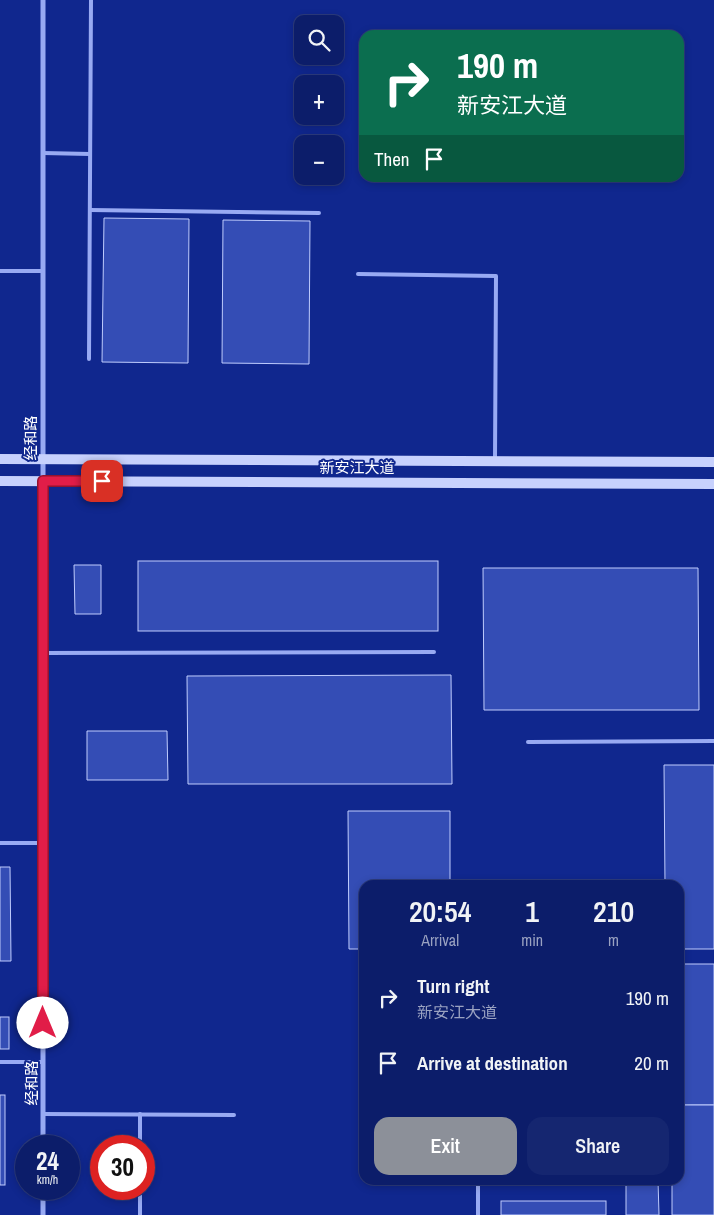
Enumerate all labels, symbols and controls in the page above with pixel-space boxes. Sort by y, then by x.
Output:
map controls [294,15,344,185]
button: search [294,15,344,65]
text: 190 m [457,42,538,89]
icon: right [374,50,439,115]
button: + [294,75,344,125]
text: 新安江大道 [457,90,567,120]
button: − [294,135,344,185]
icon: arrive [420,145,448,173]
text: Then [374,146,410,172]
street label: 经和路 [20,415,41,461]
street label: 新安江大道 [319,457,395,478]
pin [81,460,123,502]
icon: arrive [88,467,116,495]
text: 20:54 [409,891,471,931]
text: 1 [525,891,539,931]
text: 210 [593,891,634,931]
text: Arrival [421,929,459,951]
text: min [521,929,543,951]
text: m [608,929,619,951]
text: Turn right [417,973,489,999]
icon: right [374,984,402,1012]
text: 190 m [626,985,669,1011]
position arrow [16,996,68,1048]
text: 新安江大道 [417,1001,497,1023]
icon: arrive [374,1049,402,1077]
text: Arrive at destination [417,1050,568,1076]
text: 20 m [634,1050,669,1076]
street label: 经和路 [21,1060,42,1106]
button: Exit [374,1117,517,1175]
button: Share [527,1117,669,1175]
speed limit sign: 30 [90,1135,155,1200]
text: 24 [36,1144,59,1178]
text: km/h [37,1172,58,1188]

